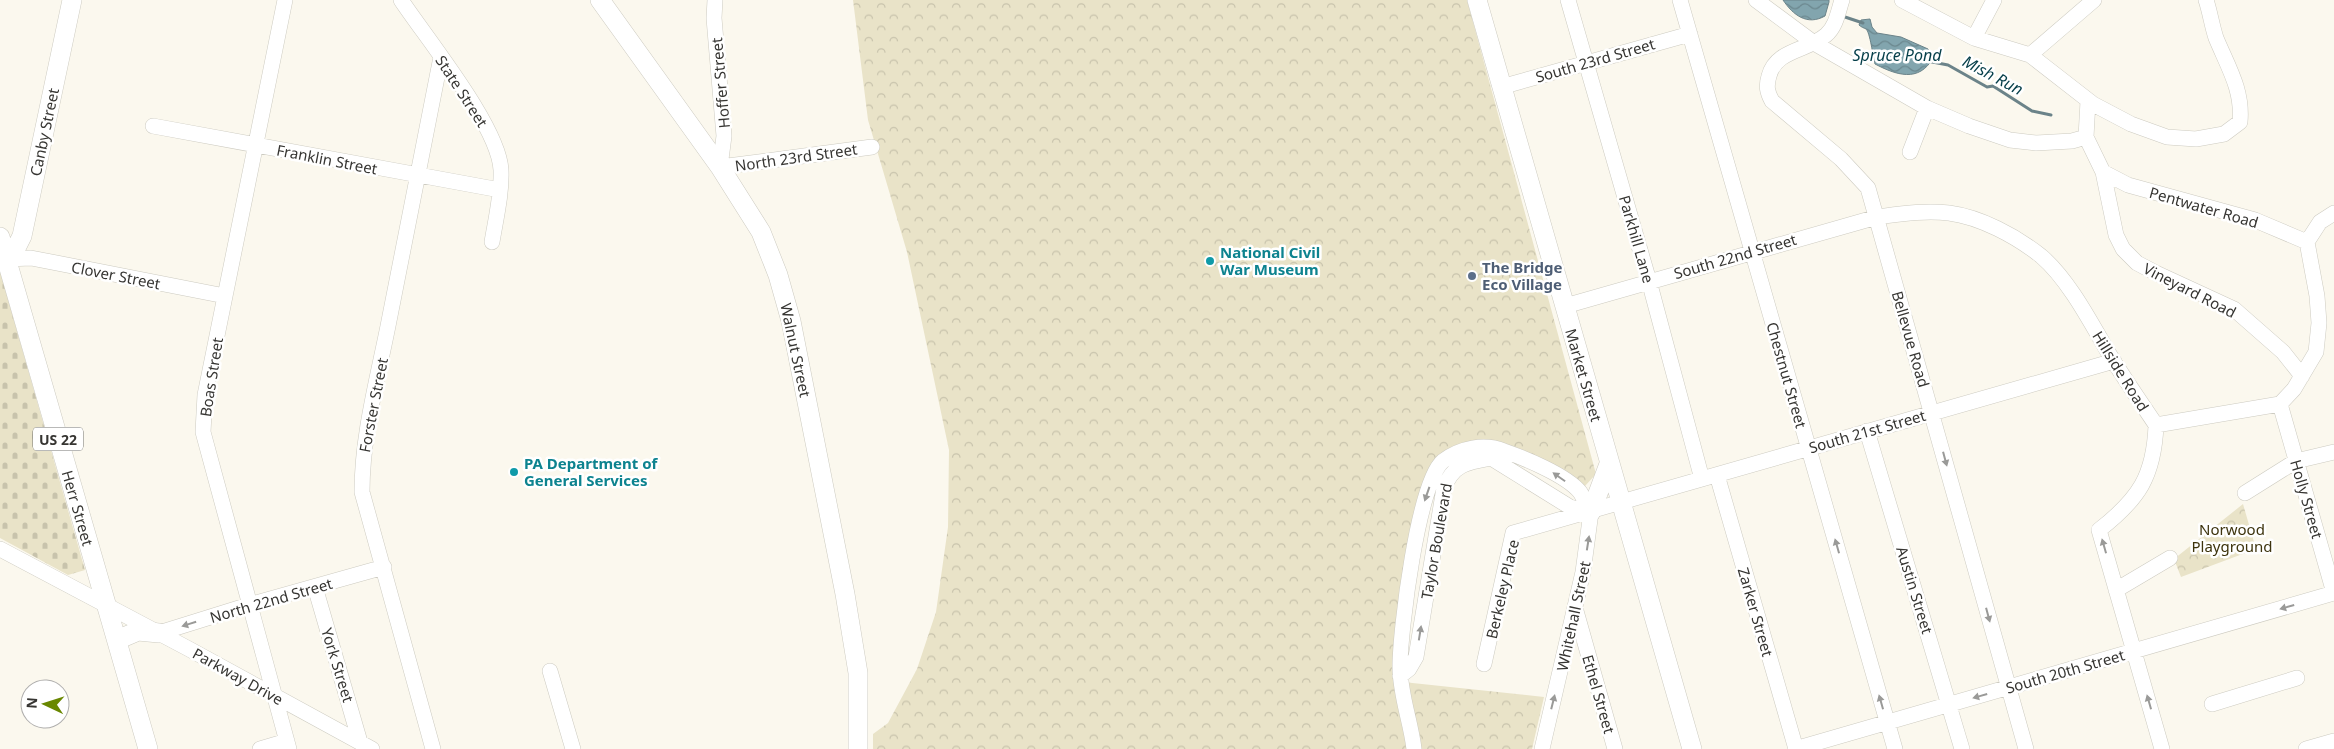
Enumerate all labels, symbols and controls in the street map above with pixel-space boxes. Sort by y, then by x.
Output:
street label: South 23rd Street [1533,33,1658,87]
street label: Hoffer Street [706,36,734,129]
water label: Spruce Pond [1853,44,1942,66]
water label: Mish Run [1959,50,2027,100]
street label: State Street [431,51,493,131]
street label: Canby Street [25,86,63,178]
street label: North 23rd Street [734,138,859,175]
street label: Franklin Street [275,139,380,179]
street label: Pentwater Road [2147,182,2261,232]
street label: Parkhill Lane [1615,193,1659,285]
street label: South 22nd Street [1671,229,1799,283]
place label: National Civil War Museum [1220,242,1320,279]
marker: National Civil War Museum [1204,255,1216,267]
street label: Clover Street [70,257,163,294]
place label: The Bridge Eco Village [1482,257,1562,294]
street label: Vineyard Road [2140,258,2240,322]
marker: The Bridge Eco Village [1466,270,1478,282]
street label: Bellevue Road [1888,288,1934,390]
street label: Walnut Street [776,301,816,399]
street label: Chestnut Street [1762,320,1812,431]
street label: Market Street [1561,326,1607,424]
street label: Hillside Road [2088,327,2154,415]
street label: Boas Street [195,335,227,418]
street label: Forster Street [354,355,392,454]
street label: South 21st Street [1806,405,1928,457]
road number: US 22 [33,428,83,450]
one-way arrow [1941,451,1949,466]
place label: PA Department of General Services [524,453,659,490]
street label: Holly Street [2286,457,2328,541]
marker: PA Department of General Services [508,466,520,478]
street label: Herr Street [58,468,98,549]
one-way arrow [1552,472,1566,482]
street label: Taylor Boulevard [1416,481,1456,601]
one-way arrow [1423,487,1431,502]
park label: Norwood Playground [2192,519,2272,556]
one-way arrow [1584,535,1592,551]
street label: Berkeley Place [1481,537,1523,641]
one-way arrow [1832,538,1840,553]
one-way arrow [2100,538,2108,554]
street label: Austin Street [1892,544,1938,637]
street label: Whitehall Street [1552,558,1595,673]
street label: Zarker Street [1734,565,1778,659]
street label: North 22nd Street [207,573,335,627]
one-way arrow [2280,603,2295,611]
one-way arrow [1985,608,1993,623]
one-way arrow [181,620,196,628]
street label: York Street [317,625,359,705]
one-way arrow [1416,625,1424,641]
street label: Parkway Drive [189,643,287,709]
street label: South 20th Street [2003,644,2127,698]
street label: Ethel Street [1578,652,1620,736]
north arrow [20,679,70,729]
one-way arrow [1972,692,1987,700]
one-way arrow [1549,694,1557,709]
one-way arrow [1877,695,1885,710]
one-way arrow [2144,695,2152,710]
text: N [22,697,41,709]

